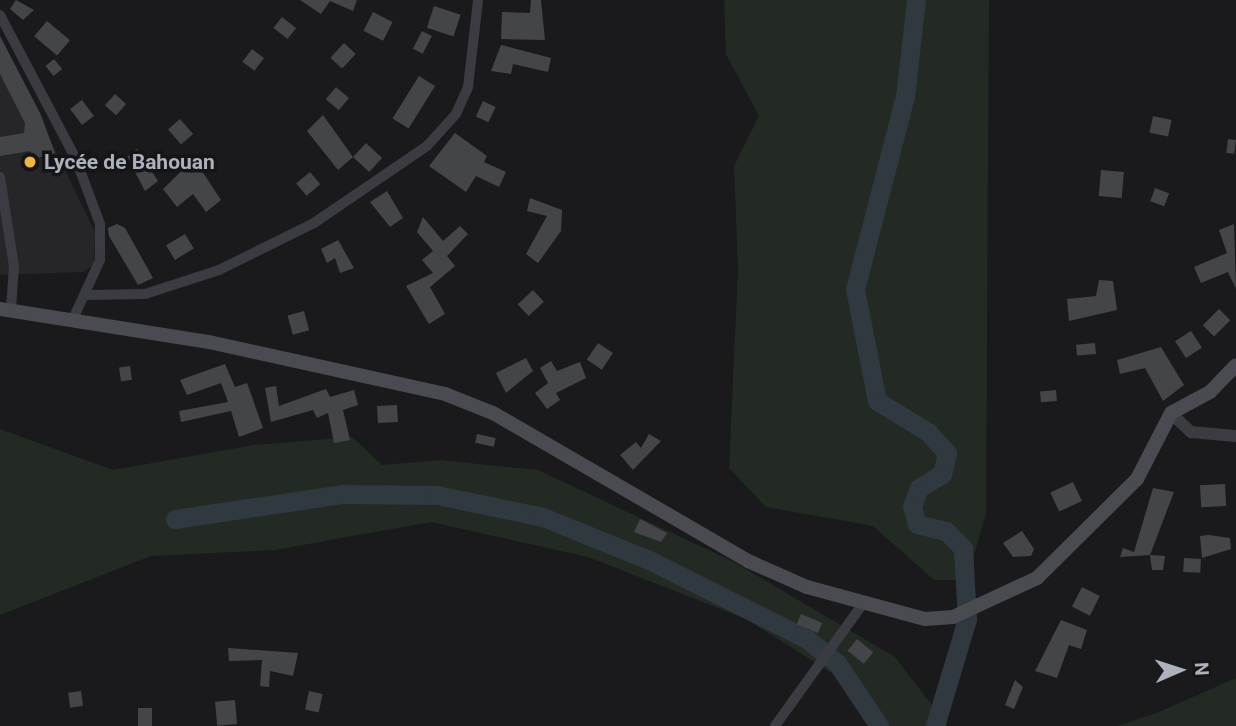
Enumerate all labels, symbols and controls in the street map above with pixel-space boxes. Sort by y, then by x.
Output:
place label: Lycée de Bahouan [44,149,215,175]
marker: Lycée de Bahouan [22,154,38,170]
north arrow [1145,635,1215,705]
text: N [1190,662,1213,676]

